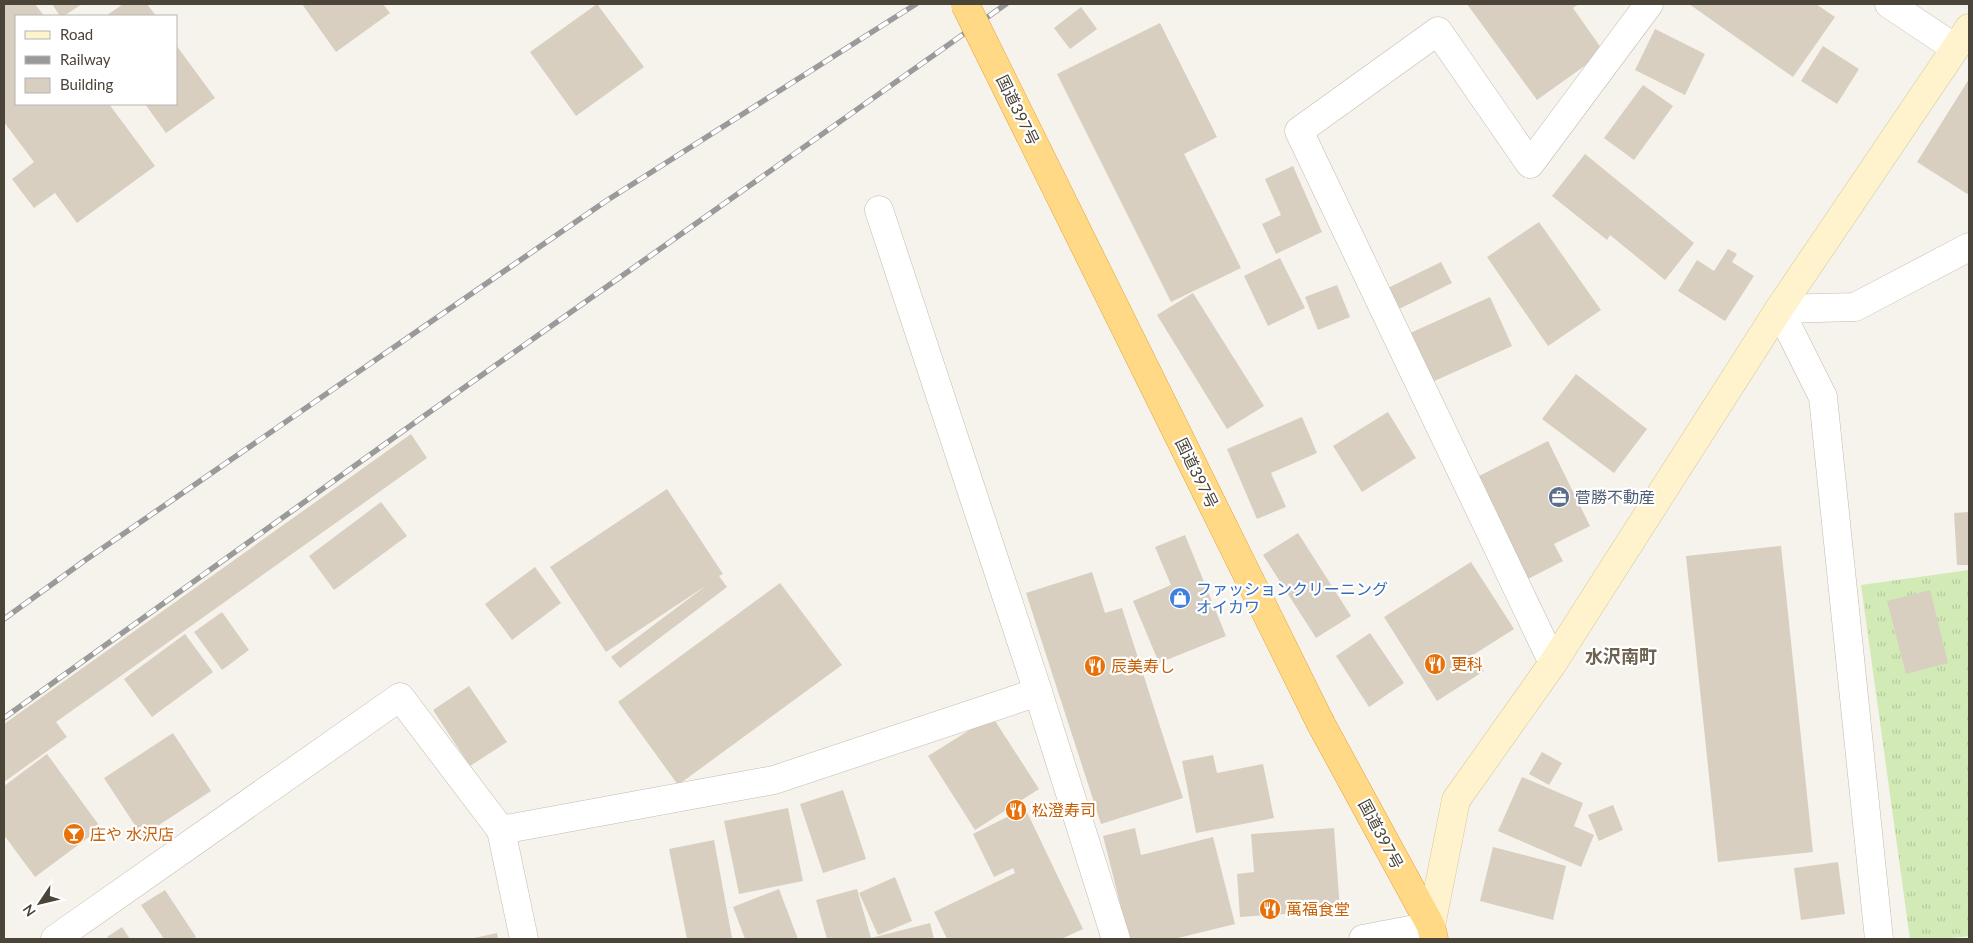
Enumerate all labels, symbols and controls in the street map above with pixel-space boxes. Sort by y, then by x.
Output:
legend [15,15,178,105]
text: Road [60,25,93,43]
text: Railway [60,50,111,68]
street label: 国道397号 [993,72,1044,148]
text: Building [60,75,113,93]
street label: 国道397号 [1172,435,1223,511]
office icon: 菅勝不動産 [1547,485,1571,509]
place label: 菅勝不動産 [1575,487,1655,506]
place label: ファッションクリーニング オイカワ [1196,579,1388,616]
shop icon: ファッションクリーニング オイカワ [1168,586,1192,610]
district label: 水沢南町 [1585,645,1657,667]
restaurant icon: 更科 [1423,652,1447,676]
restaurant icon: 辰美寿し [1083,654,1107,678]
place label: 更科 [1451,654,1483,673]
place label: 辰美寿し [1111,656,1175,675]
street label: 国道397号 [1355,796,1408,872]
restaurant icon: 松澄寿司 [1004,798,1028,822]
place label: 松澄寿司 [1032,800,1096,819]
bar icon: 庄や 水沢店 [62,822,86,846]
place label: 庄や 水沢店 [90,824,174,843]
north arrow [15,878,65,928]
restaurant icon: 萬福食堂 [1258,897,1282,921]
place label: 萬福食堂 [1286,899,1350,918]
text: N [19,901,39,920]

